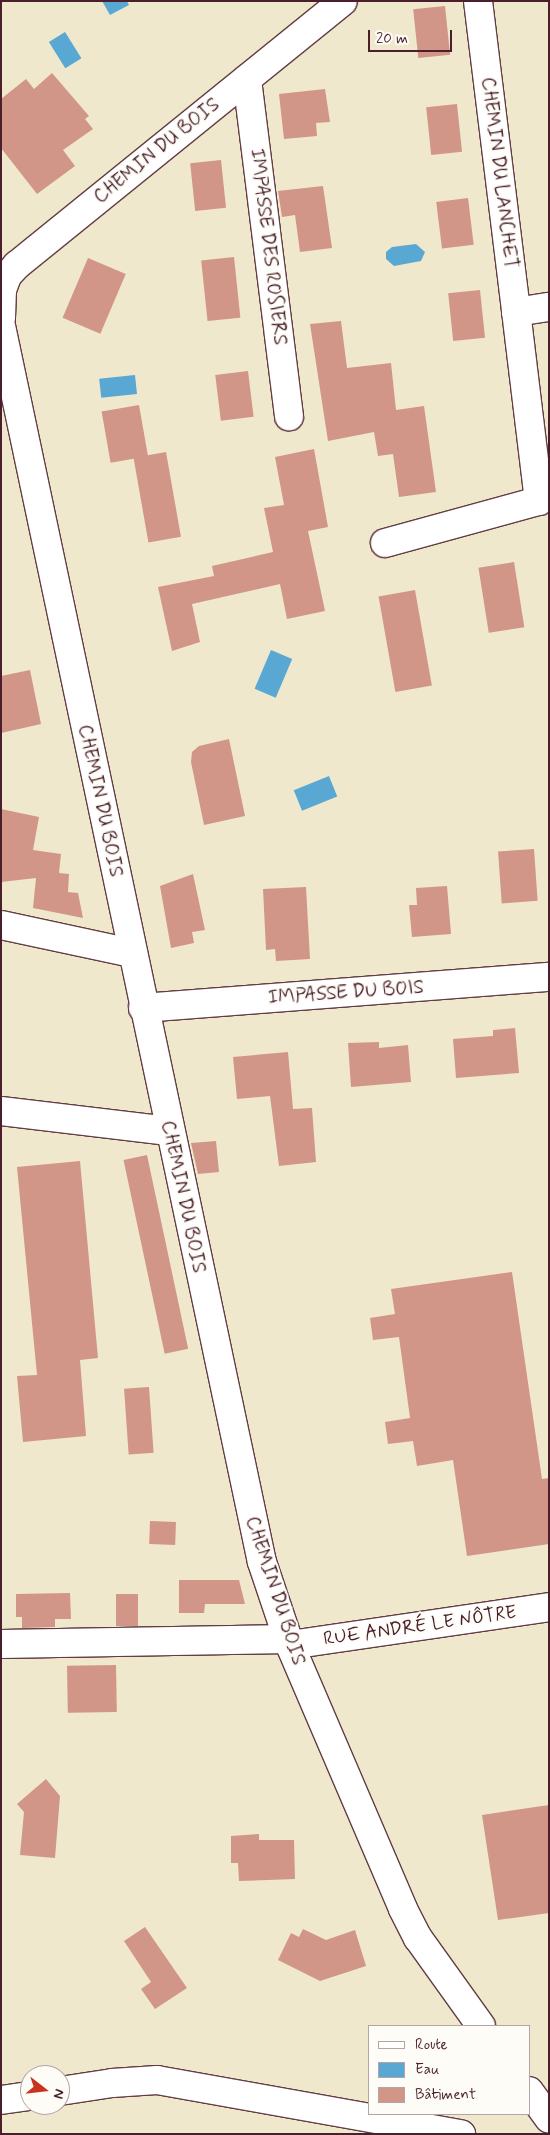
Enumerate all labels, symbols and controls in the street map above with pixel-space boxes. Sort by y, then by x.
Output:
scale bar [370,20,454,52]
text: 20 m [376,29,408,49]
street label: CHEMIN DU LANCHET [476,73,522,273]
street label: CHEMIN DU BOIS [89,93,225,209]
street label: IMPASSE DES ROSIERS [244,145,292,349]
street label: CHEMIN DU BOIS [73,723,127,879]
street label: IMPASSE DU BOIS [265,976,427,1010]
street label: CHEMIN DU BOIS [156,1119,210,1275]
street label: CHEMIN DU BOIS [240,1514,310,1668]
street label: RUE ANDRÉ LE NÔTRE [322,1601,518,1651]
legend [368,2025,530,2115]
text: Route [415,2035,448,2055]
text: Eau [415,2060,439,2080]
north arrow [20,2065,70,2115]
text: Bâtiment [415,2085,476,2105]
text: N [49,2087,68,2101]

